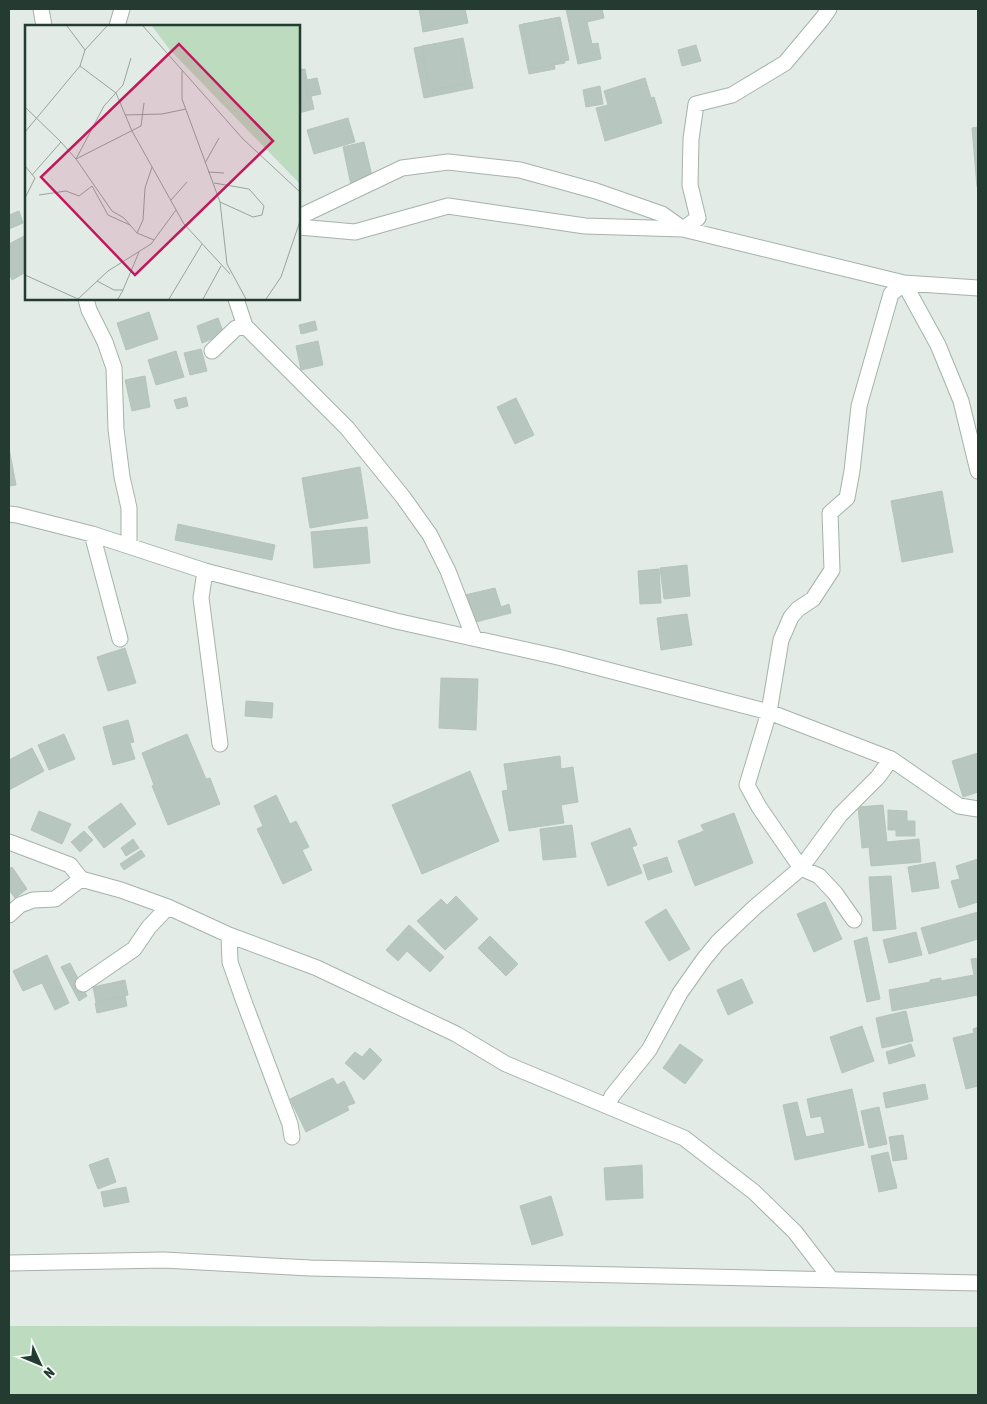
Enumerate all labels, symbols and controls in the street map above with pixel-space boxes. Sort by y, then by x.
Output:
inset map [25,25,300,300]
north arrow [15,1339,65,1389]
text: N [41,1365,58,1382]

